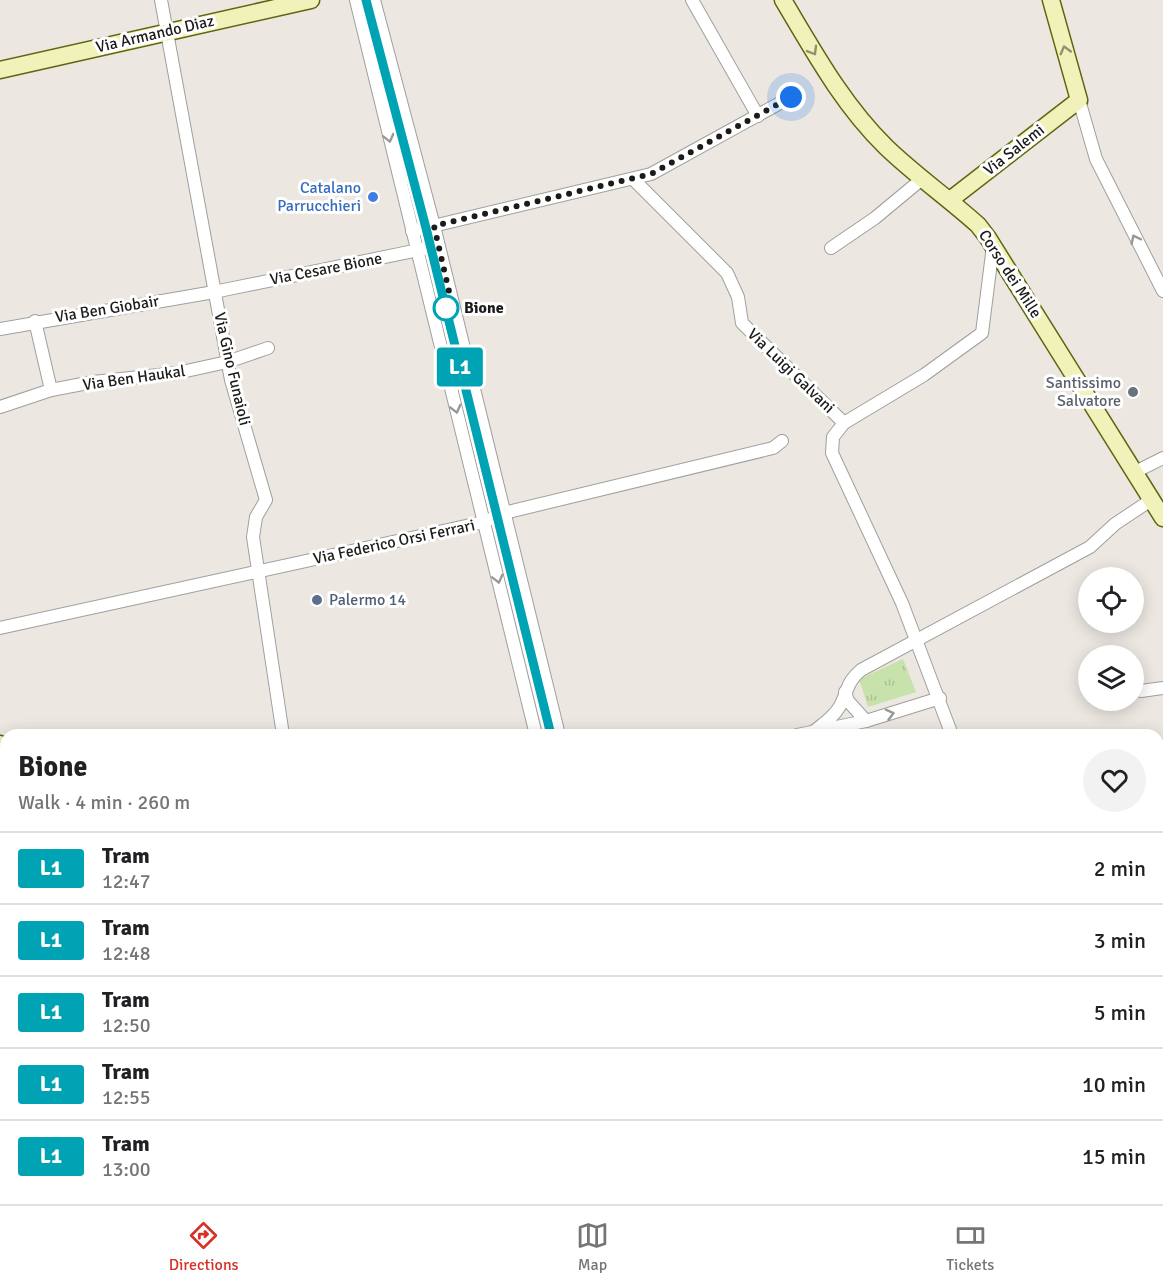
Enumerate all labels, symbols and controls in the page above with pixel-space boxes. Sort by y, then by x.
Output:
street label: Via Armando Diaz [94,11,216,57]
one-way arrow [806,44,817,55]
one-way arrow [1060,45,1072,56]
your location [776,82,806,112]
street label: Via Salemi [980,120,1048,180]
one-way arrow [382,133,395,143]
place label: Catalano Parrucchieri [277,178,361,216]
marker: Catalano Parrucchieri [366,190,380,204]
street label: Corso dei Mille [974,226,1046,322]
one-way arrow [1131,235,1142,246]
street label: Via Cesare Bione [268,248,384,290]
street label: Via Ben Giobair [54,291,160,327]
marker: Bione [433,295,459,321]
place label: Bione [464,298,504,318]
street label: Via Gino Funaioli [209,310,255,428]
street label: Via Luigi Galvani [743,324,839,418]
line badge: L1 [433,348,487,386]
text: L1 [449,354,471,380]
street label: Via Ben Haukal [81,361,187,395]
place label: Santissimo Salvatore [1046,373,1121,411]
marker: Santissimo Salvatore [1126,385,1140,399]
one-way arrow [448,404,461,414]
street label: Via Federico Orsi Ferrari [311,515,477,569]
map controls [1078,567,1144,711]
button: locate [1078,567,1144,633]
one-way arrow [490,574,503,584]
place label: Palermo 14 [329,590,407,610]
marker: Palermo 14 [310,593,324,607]
button: layers [1078,645,1144,711]
one-way arrow [885,709,895,721]
button: heart [1083,749,1146,812]
text: Bione [18,750,87,784]
text: Walk · 4 min · 260 m [18,790,190,815]
text: Tram [102,842,150,869]
text: L1 [40,855,62,881]
text: 2 min [1094,855,1146,882]
text: 12:47 [102,869,151,894]
text: Tram [102,914,150,941]
text: L1 [40,927,62,953]
text: 3 min [1094,927,1146,954]
text: 12:48 [102,941,151,966]
text: Tram [102,986,150,1013]
text: L1 [40,999,62,1025]
text: 5 min [1094,999,1146,1026]
text: 12:50 [102,1013,151,1038]
text: Tram [102,1058,150,1085]
text: L1 [40,1071,62,1097]
text: 10 min [1082,1071,1146,1098]
text: 12:55 [102,1085,151,1110]
text: Tram [102,1130,150,1157]
text: L1 [40,1143,62,1169]
text: 15 min [1082,1143,1146,1170]
text: 13:00 [102,1157,151,1182]
tab: Directions [169,1219,239,1275]
tab: Map [576,1219,609,1275]
tab: Tickets [946,1219,994,1275]

